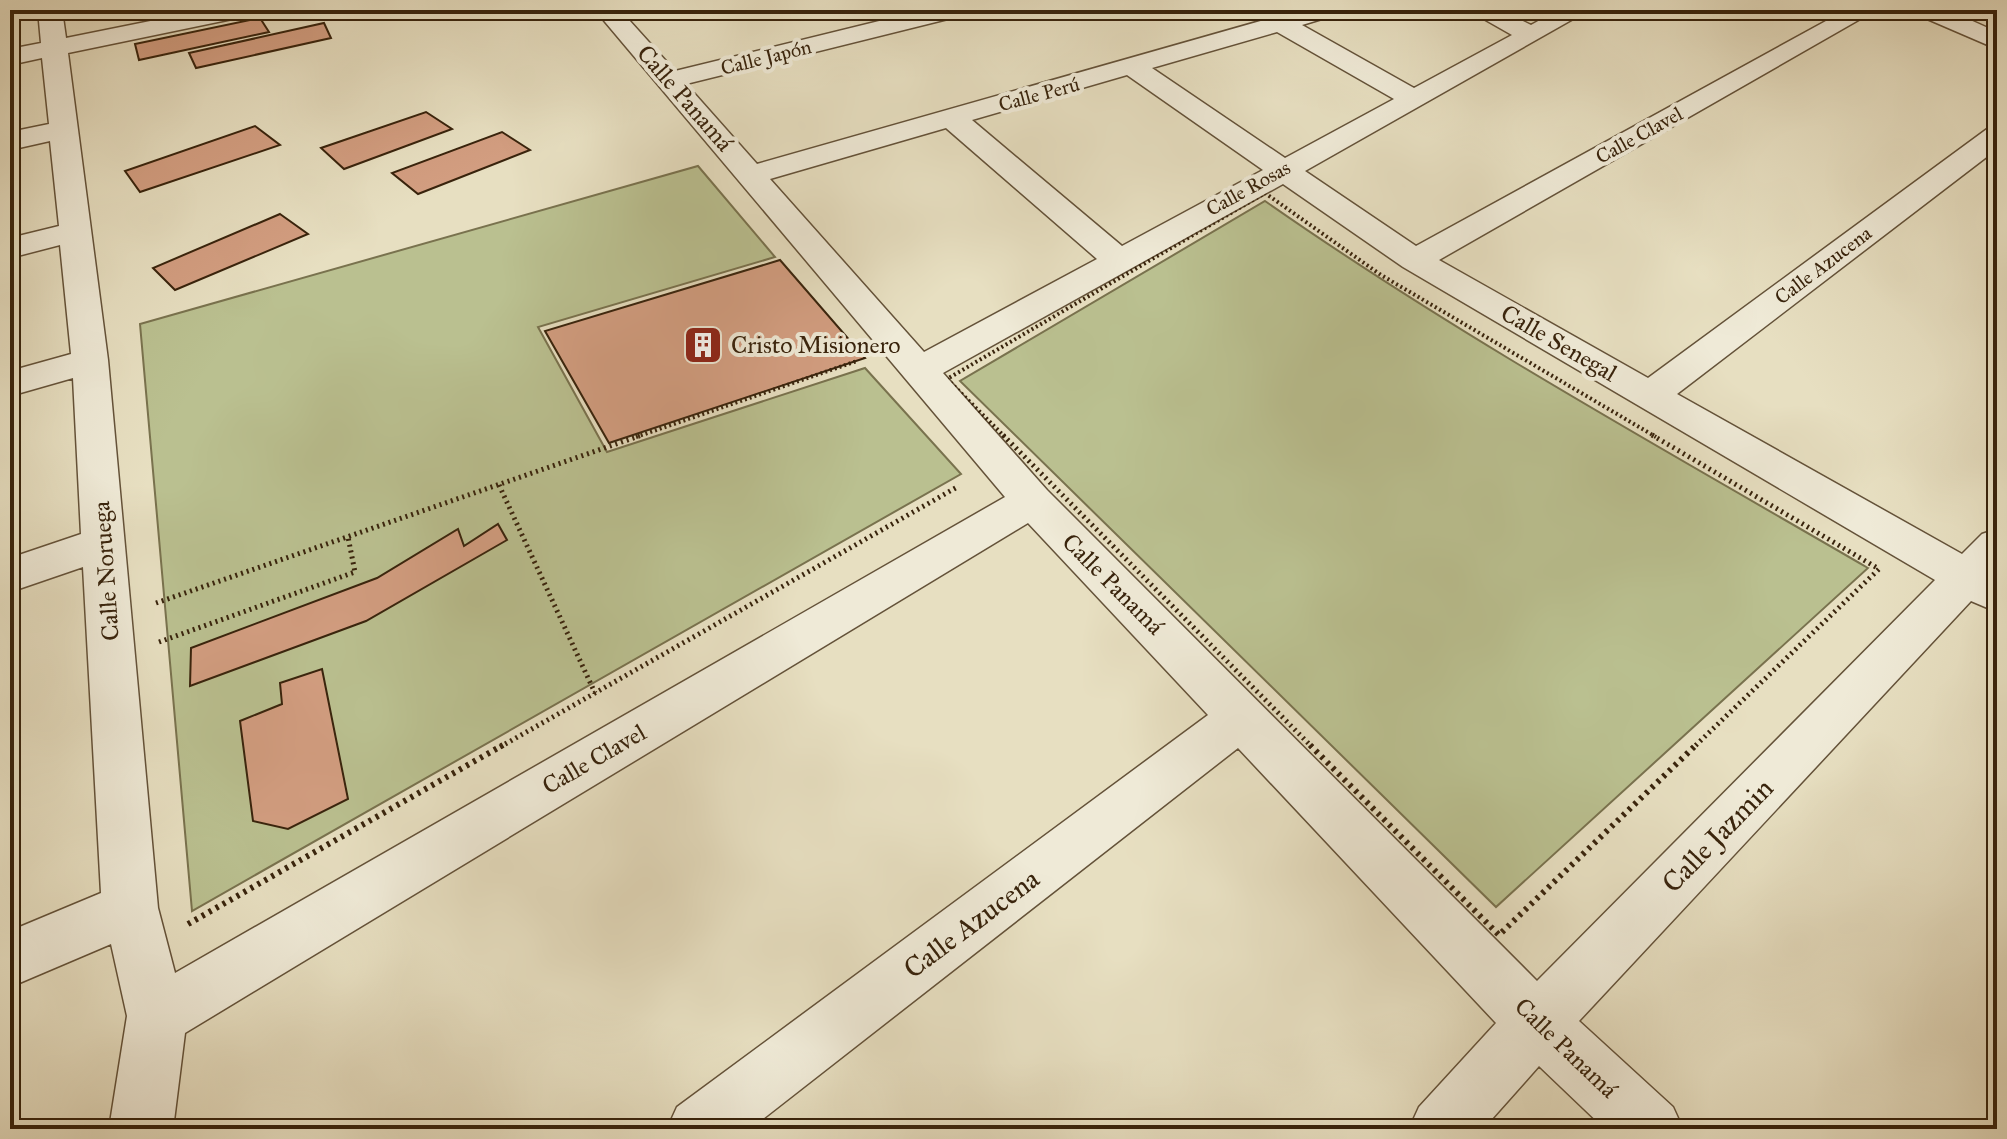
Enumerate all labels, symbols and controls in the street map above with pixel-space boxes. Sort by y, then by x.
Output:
street label: Calle Japón [718,34,814,81]
street label: Calle Panamá [631,39,740,158]
street label: Calle Perú [996,72,1083,116]
street label: Calle Clavel [1591,101,1687,169]
street label: Calle Rosas [1202,155,1294,221]
street label: Calle Azucena [1770,221,1877,309]
street label: Calle Senegal [1496,298,1623,389]
building icon: Cristo Misionero [682,324,724,366]
place label: Cristo Misionero [731,330,901,360]
street label: Calle Noruega [86,499,126,642]
street label: Calle Panamá [1056,527,1171,642]
street label: Calle Clavel [537,717,652,801]
street label: Calle Jazmin [1654,771,1780,900]
street label: Calle Azucena [897,861,1046,986]
street label: Calle Panamá [1508,992,1624,1105]

